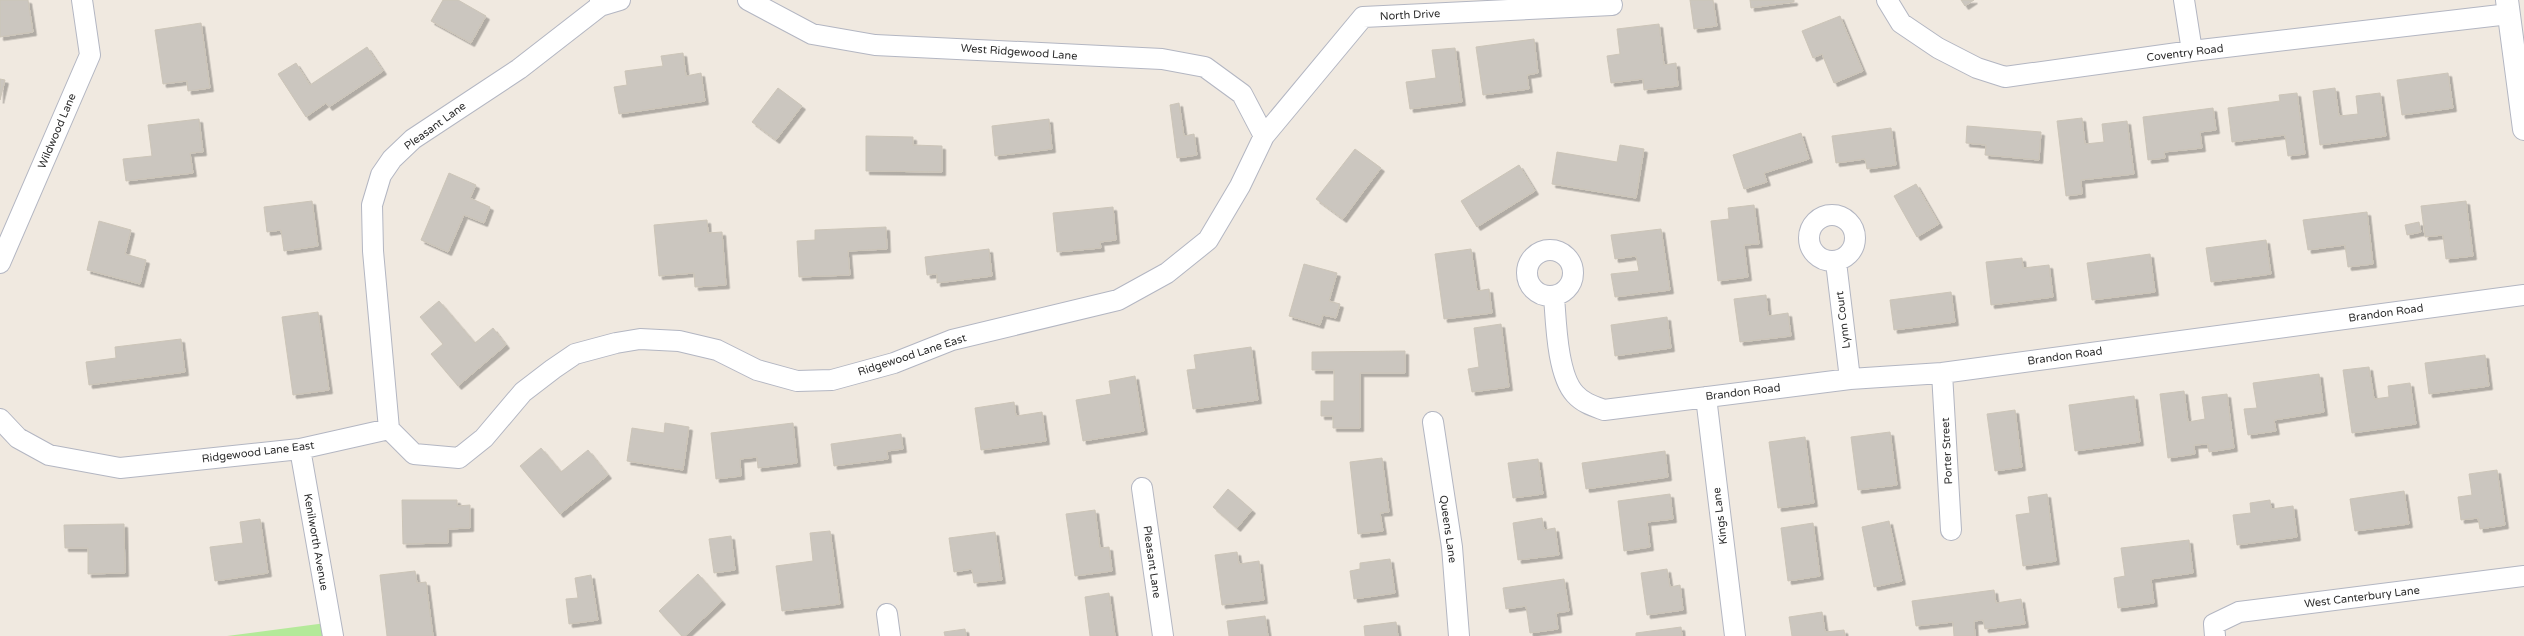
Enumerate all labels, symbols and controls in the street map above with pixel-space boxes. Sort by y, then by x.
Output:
street label: North Drive [1379,7,1441,23]
street label: West Ridgewood Lane [960,41,1078,63]
street label: Coventry Road [2146,42,2224,64]
street label: Wildwood Lane [35,91,79,171]
street label: Pleasant Lane [402,99,468,153]
street label: Lynn Court [1833,291,1853,349]
street label: Brandon Road [2348,301,2424,325]
street label: Ridgewood Lane East [856,331,968,379]
street label: Brandon Road [2027,344,2103,368]
street label: Brandon Road [1705,381,1781,403]
street label: Porter Street [1939,417,1955,485]
street label: Ridgewood Lane East [201,439,315,465]
street label: Kings Lane [1710,487,1730,545]
street label: Kenilworth Avenue [301,492,331,592]
street label: Queens Lane [1437,494,1459,564]
street label: Pleasant Lane [1140,525,1164,599]
street label: West Canterbury Lane [2304,583,2420,611]

